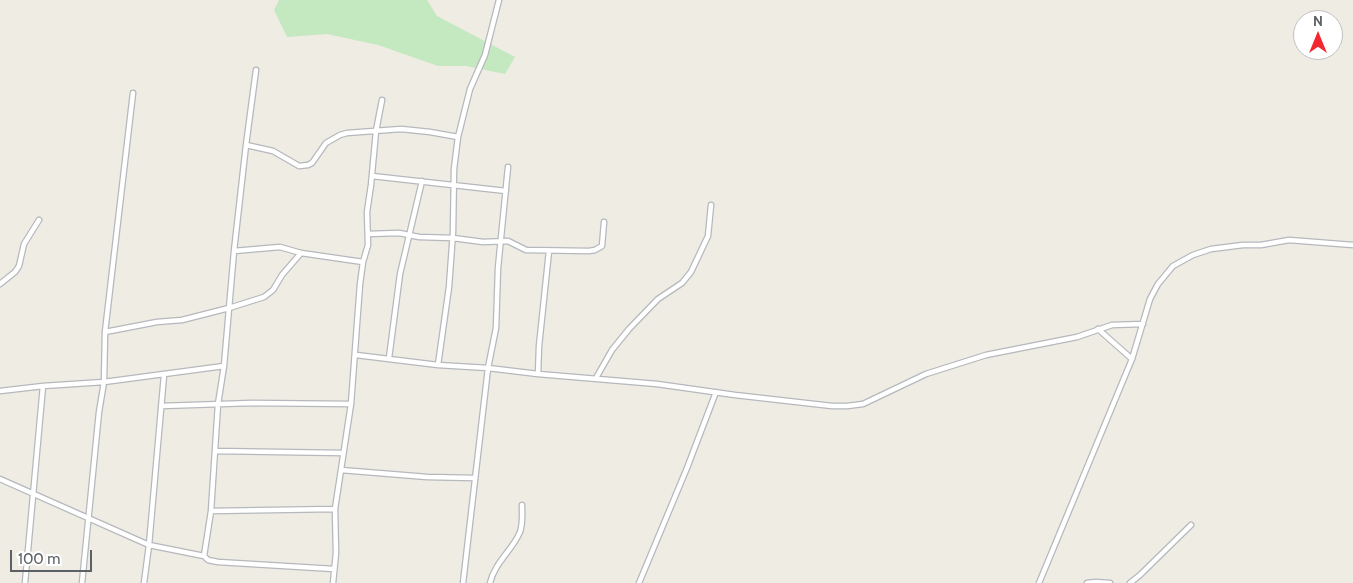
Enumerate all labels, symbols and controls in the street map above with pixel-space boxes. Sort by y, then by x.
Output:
north arrow [1293,10,1343,60]
text: N [1313,12,1323,30]
scale bar [12,540,95,572]
text: 100 m [18,550,60,568]

